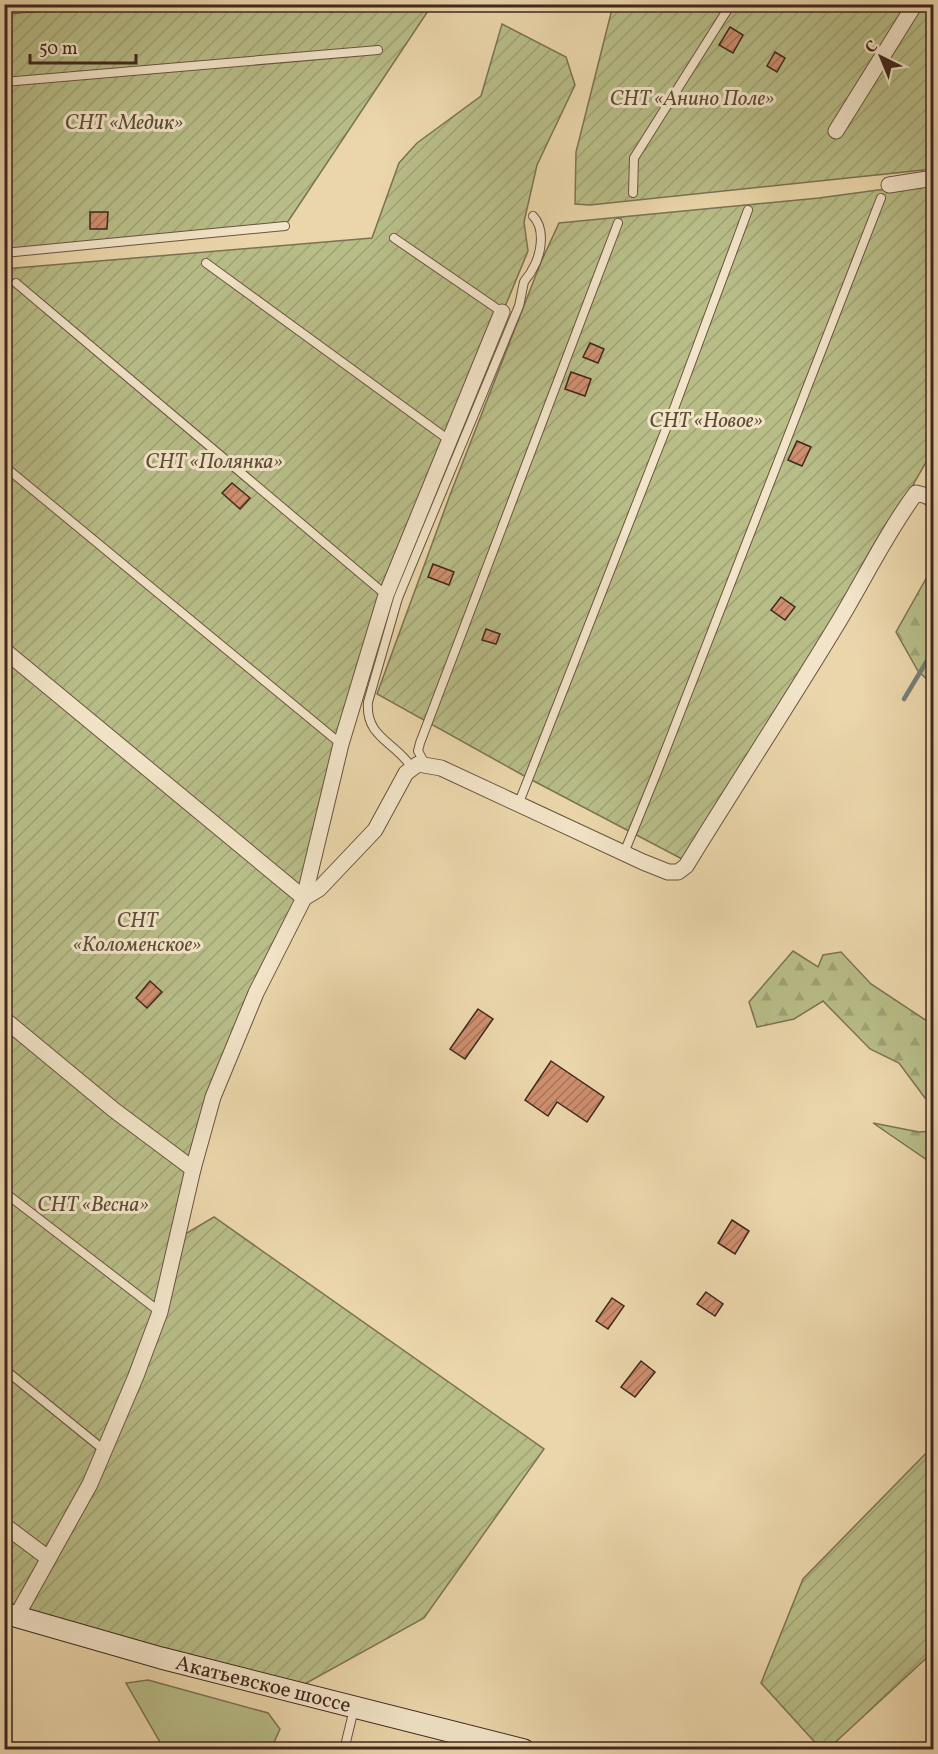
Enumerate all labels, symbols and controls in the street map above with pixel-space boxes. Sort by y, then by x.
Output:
scale bar [30,27,136,65]
north arrow [851,27,911,87]
text: С [861,36,883,59]
text: 50 m [39,37,78,62]
park label: СНТ «Анино Поле» [610,85,774,114]
park label: СНТ «Медик» [65,109,183,138]
park label: СНТ «Новое» [649,407,763,436]
park label: СНТ «Полянка» [145,448,283,477]
park label: СНТ «Коломенское» [73,907,201,960]
park label: СНТ «Весна» [37,1191,149,1220]
street label: Акатьевское шоссе [172,1649,354,1721]

